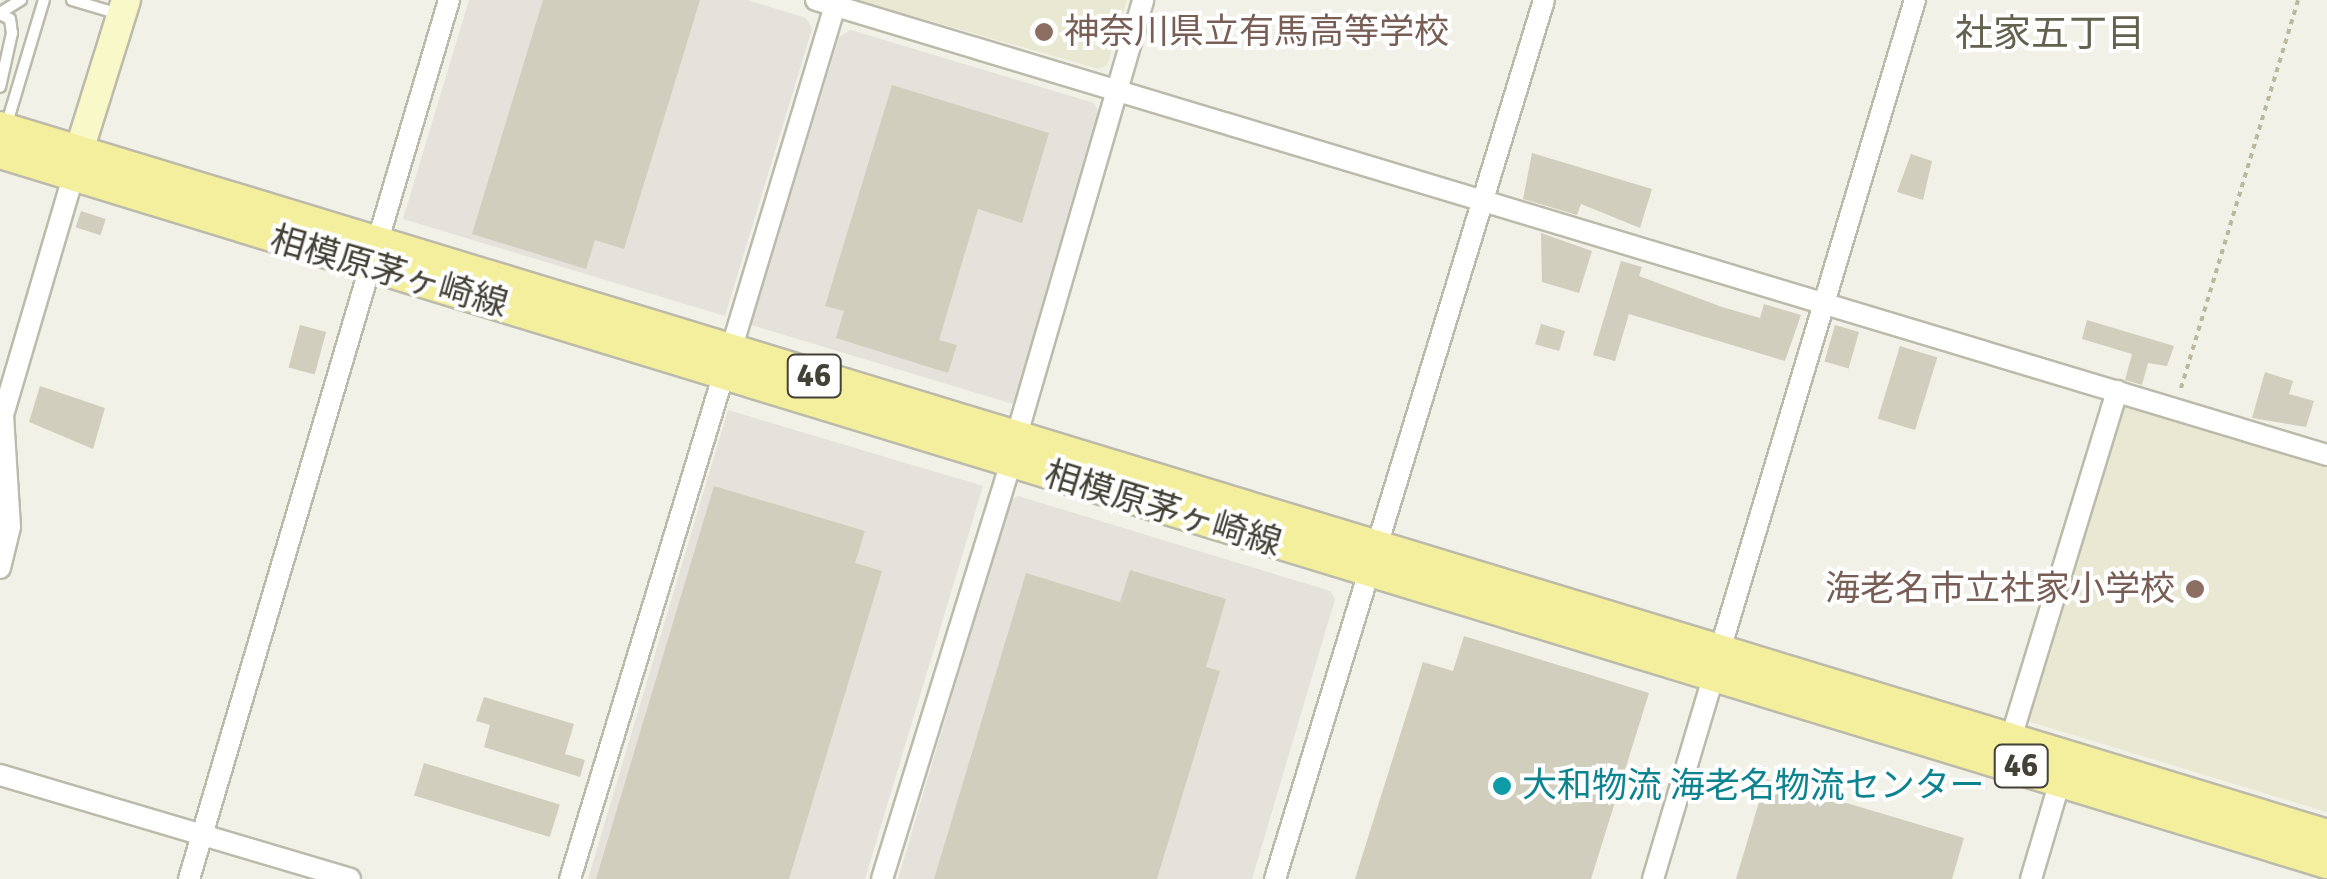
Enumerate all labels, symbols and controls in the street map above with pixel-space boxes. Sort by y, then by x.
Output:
place label: 神奈川県立有馬高等学校 [1064,11,1449,53]
district label: 社家五丁目 [1955,11,2145,57]
marker: 神奈川県立有馬高等学校 [1033,21,1055,43]
street label: 相模原茅ヶ崎線 [265,218,513,326]
road number: 46 [786,349,842,403]
street label: 相模原茅ヶ崎線 [1040,453,1286,565]
place label: 海老名市立社家小学校 [1825,568,2175,610]
marker: 海老名市立社家小学校 [2184,578,2206,600]
road number: 46 [1994,739,2048,793]
place label: 大和物流 海老名物流センター [1522,765,1985,807]
marker: 大和物流 海老名物流センター [1491,775,1513,797]

